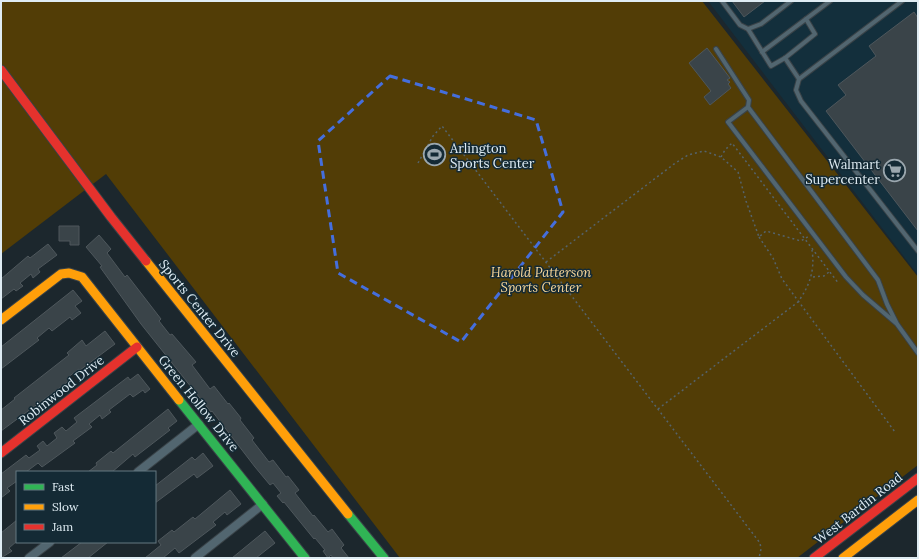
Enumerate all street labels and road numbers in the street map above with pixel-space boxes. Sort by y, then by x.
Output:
street label: Sports Center Drive [155,256,244,360]
street label: Robinwood Drive [15,352,107,429]
street label: Green Hollow Drive [155,352,243,455]
street label: West Bardin Road [811,469,906,548]

